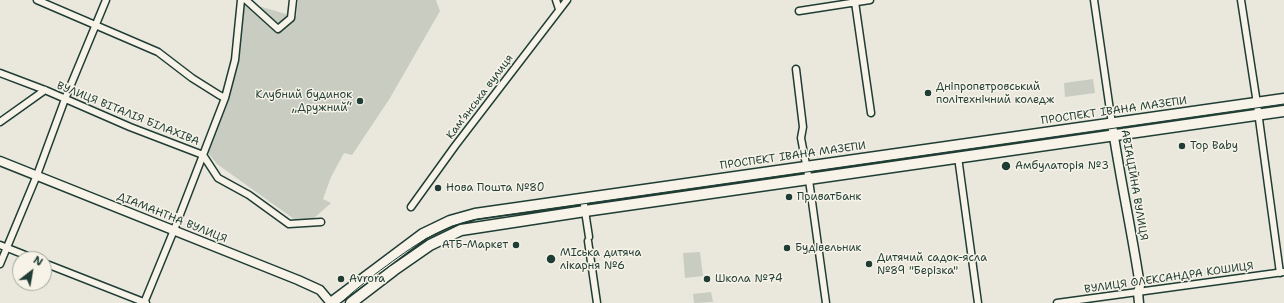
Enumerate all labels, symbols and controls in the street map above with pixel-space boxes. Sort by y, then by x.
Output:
street label: Камʼянська вулиця [444,52,516,142]
street label: ВУЛИЦЯ ВІТАЛІЯ БІЛАХІВА [55,79,201,149]
place label: Дніпропетровський політехнічний коледж [936,80,1054,106]
place label: Клубний будинок „Дружний“ [256,88,352,114]
marker: Дніпропетровський політехнічний коледж [923,88,933,98]
street label: ПРОСПЕКТ ІВАНА МАЗЕПИ [1040,94,1188,128]
marker: Клубний будинок „Дружний“ [355,96,365,106]
street label: АВІАЦІЙНА ВУЛИЦЯ [1118,129,1150,241]
street label: ПРОСПЕКТ ІВАНА МАЗЕПИ [719,139,867,173]
place label: Top Baby [1190,139,1238,153]
marker: Top Baby [1177,141,1187,151]
place label: Амбулаторія №3 [1015,159,1109,173]
marker: Амбулаторія №3 [1000,160,1012,172]
place label: Нова Пошта №80 [446,181,545,195]
marker: Нова Пошта №80 [433,183,443,193]
street label: ДІАМАНТНА ВУЛИЦЯ [115,190,229,246]
place label: ПриватБанк [797,190,861,204]
marker: ПриватБанк [784,192,794,202]
place label: АТБ-Маркет [442,238,508,252]
marker: АТБ-Маркет [511,240,521,250]
place label: Будівельник [795,241,861,255]
marker: Будівельник [782,243,792,253]
place label: МІська дитяча лікарня №6 [560,246,641,272]
north arrow [12,251,52,291]
place label: Дитячий садок-ясла №89 "Берізка" [877,251,987,277]
text: N [30,252,46,270]
marker: МІська дитяча лікарня №6 [545,253,557,265]
marker: Дитячий садок-ясла №89 "Берізка" [864,259,874,269]
street label: ВУЛИЦЯ ОЛЕКСАНДРА КОШИЦЯ [1083,260,1255,296]
place label: Avrora [349,272,385,286]
place label: Школа №74 [715,272,783,286]
marker: Avrora [336,274,346,284]
marker: Школа №74 [702,274,712,284]

